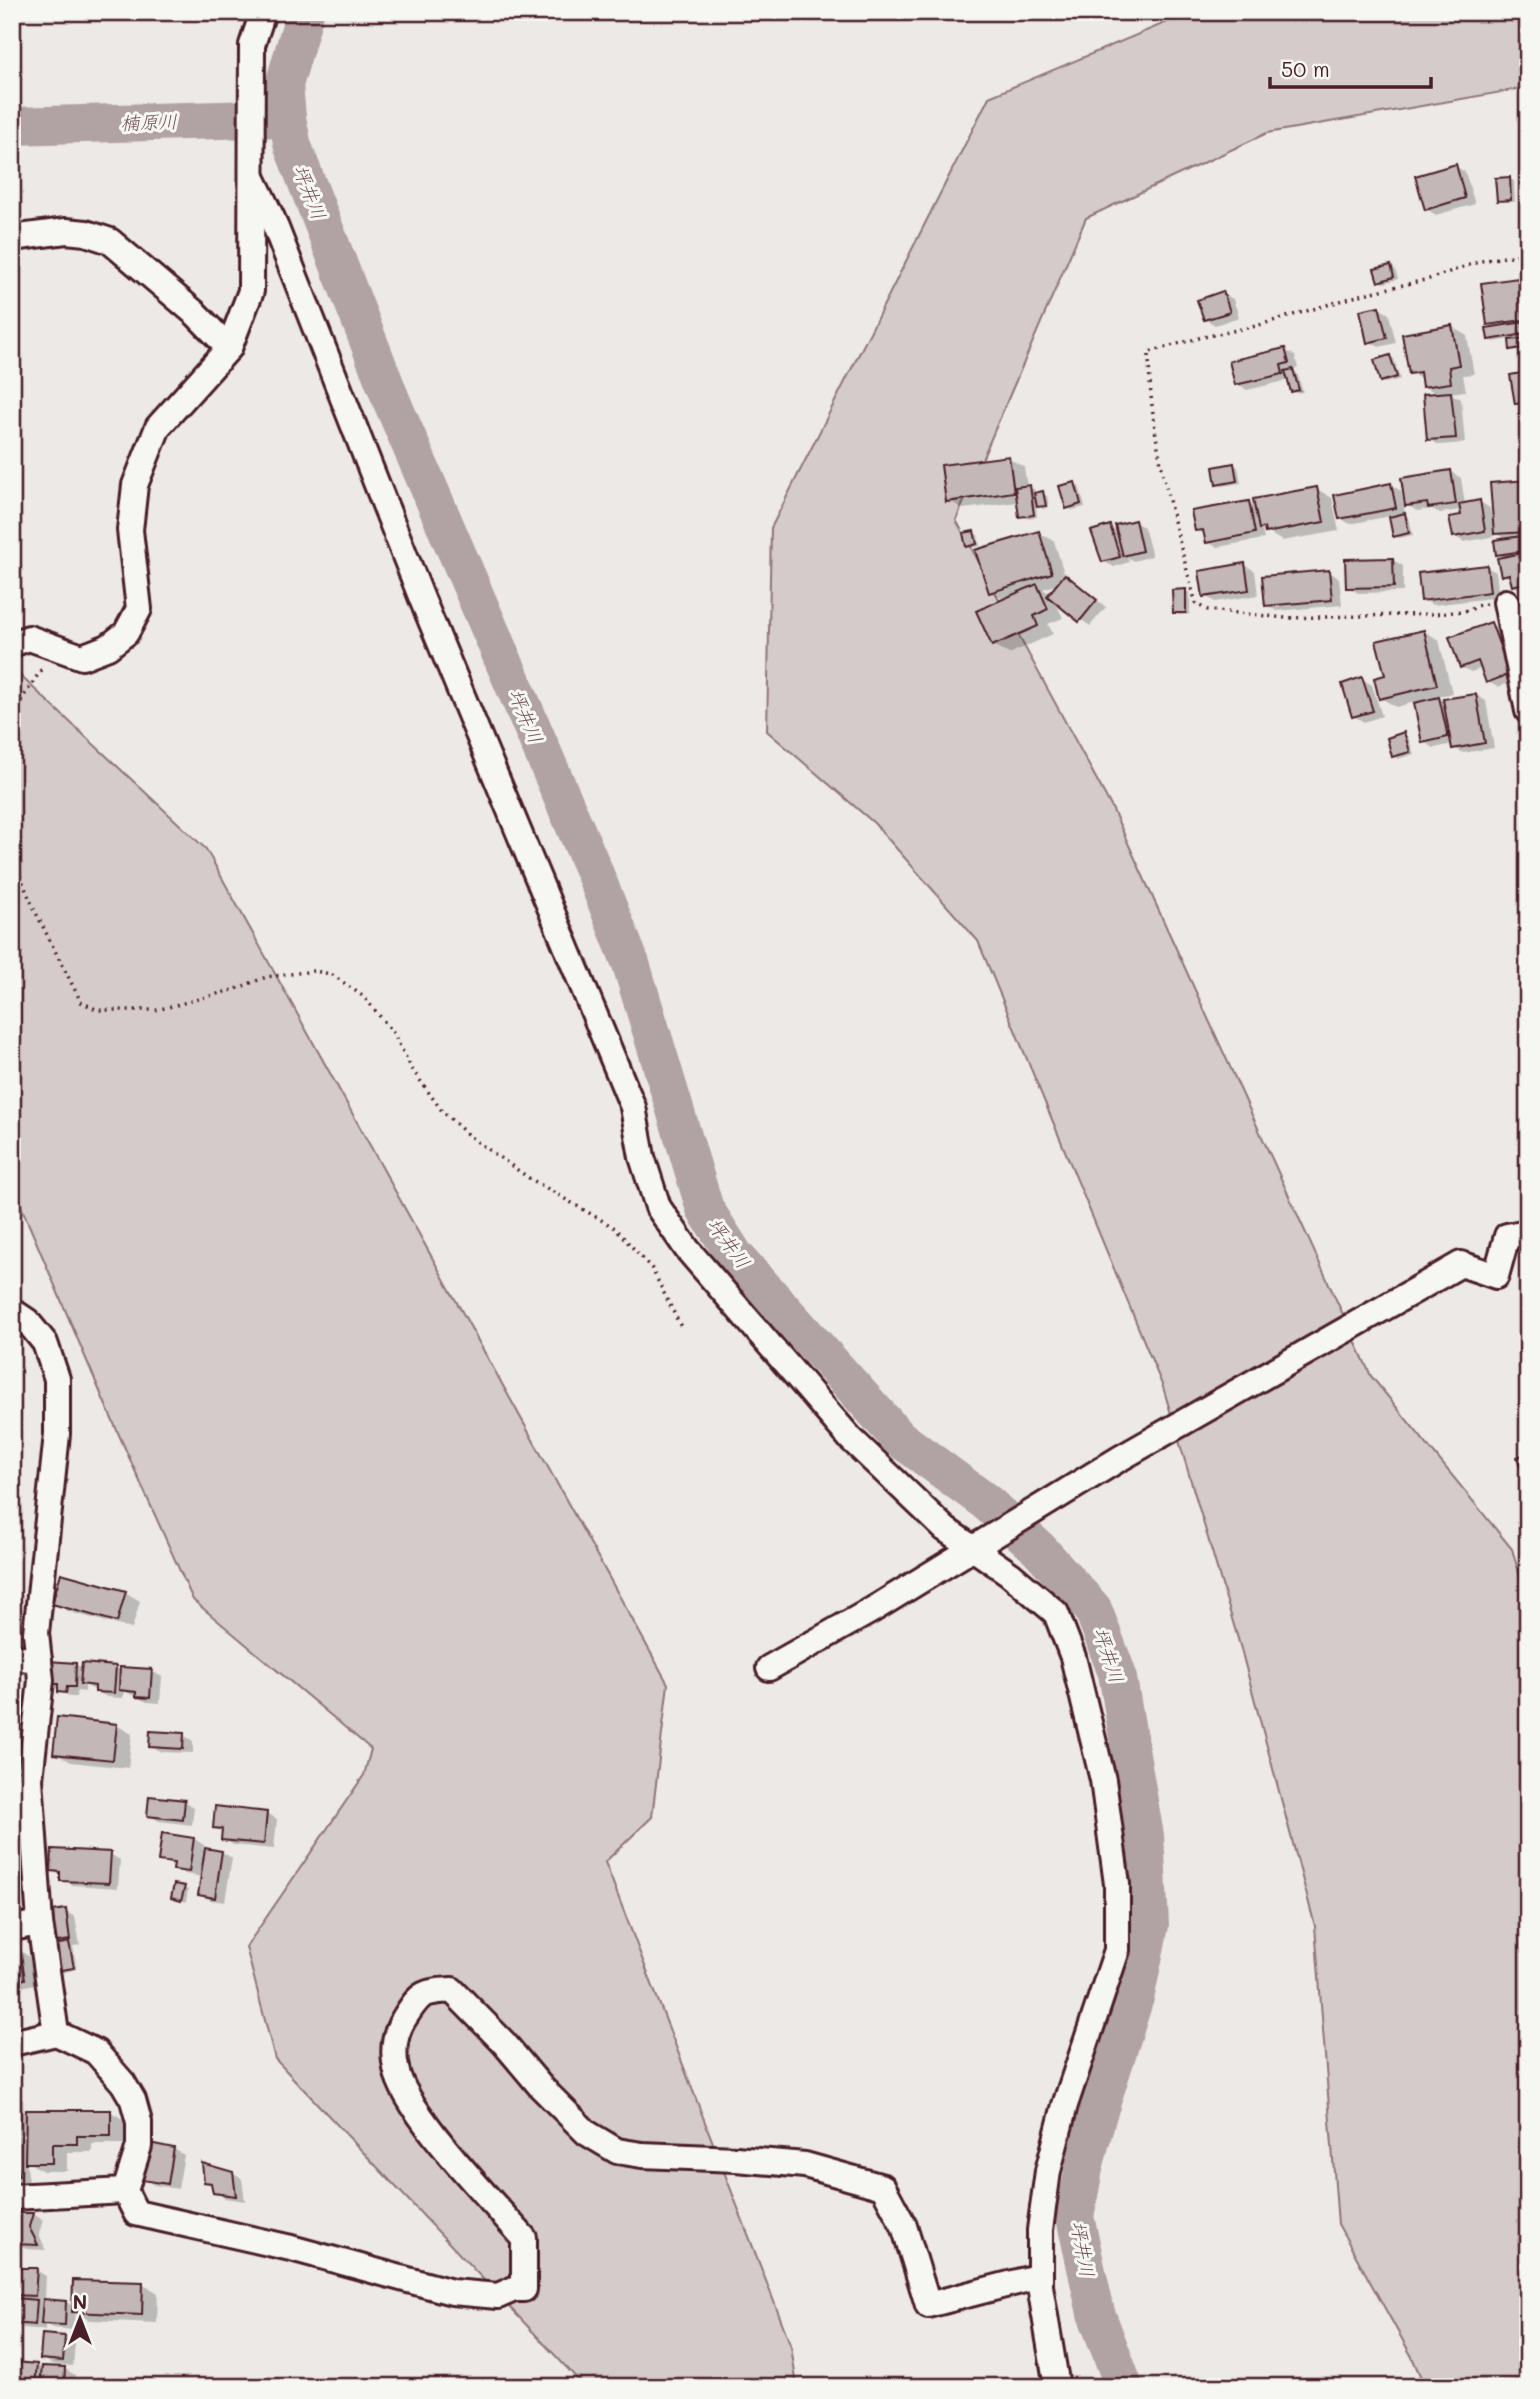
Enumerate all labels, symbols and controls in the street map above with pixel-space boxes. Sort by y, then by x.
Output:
scale bar [1270,46,1432,90]
text: 50 m [1281,55,1330,82]
water label: 楠原川 [120,108,178,135]
water label: 坪井川 [289,161,332,223]
water label: 坪井川 [504,685,549,747]
water label: 坪井川 [703,1212,756,1273]
water label: 坪井川 [1089,1624,1130,1686]
water label: 坪井川 [1066,2219,1101,2279]
north arrow [46,2284,116,2354]
text: N [73,2289,87,2314]

